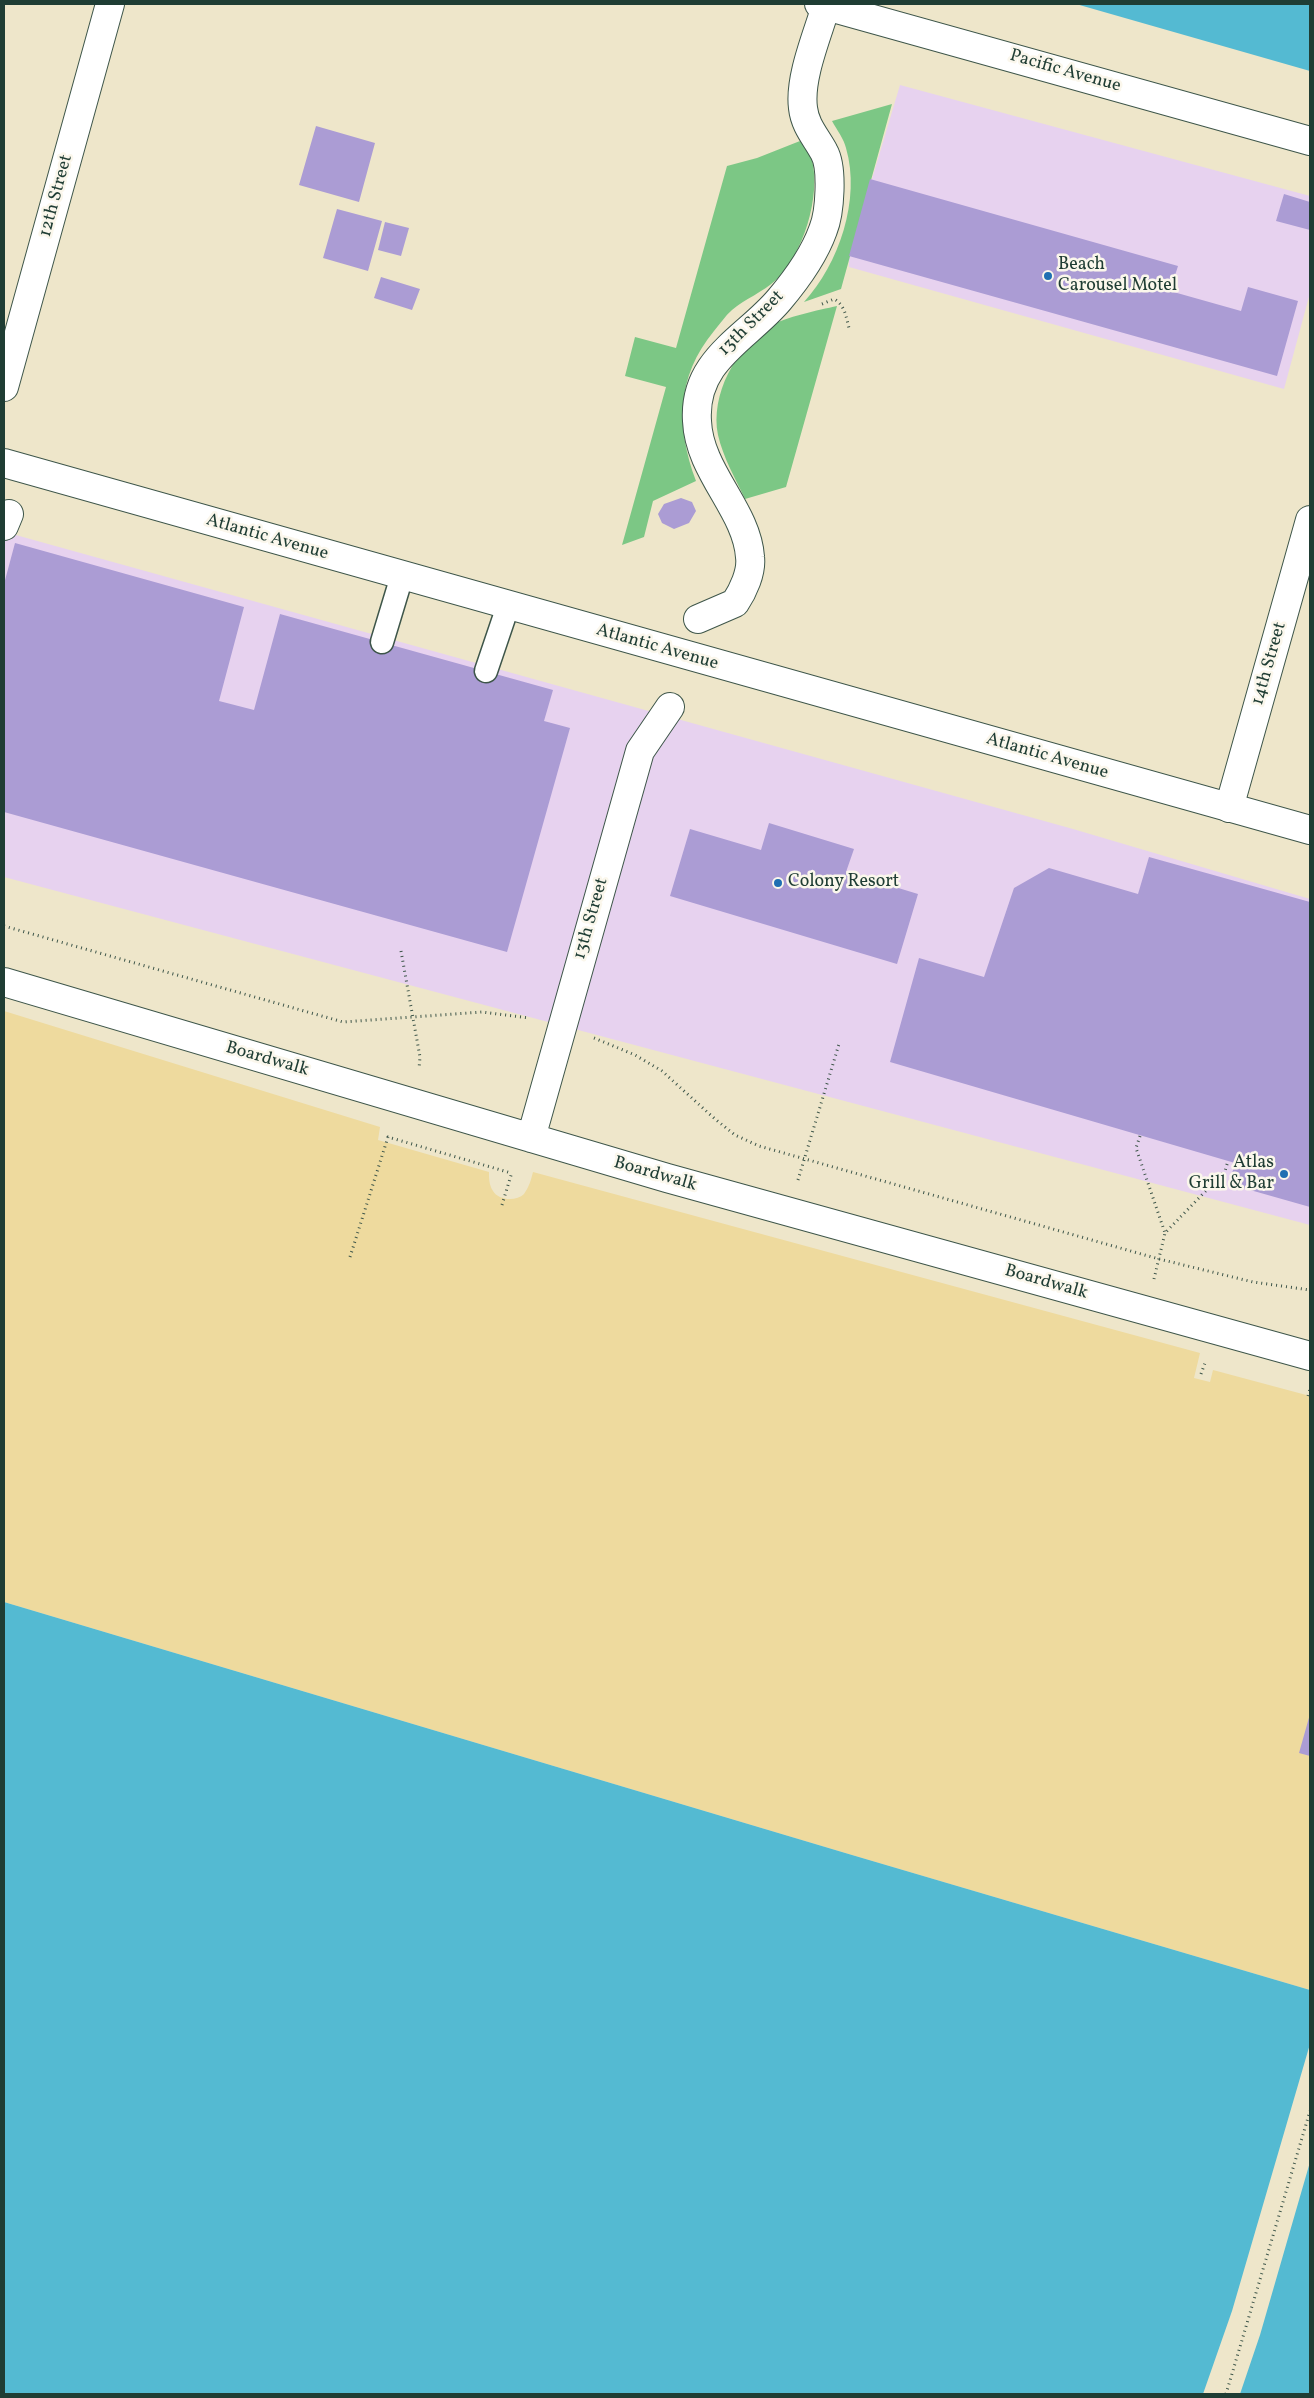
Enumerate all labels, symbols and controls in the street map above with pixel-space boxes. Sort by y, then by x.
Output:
street label: Pacific Avenue [1007,46,1123,98]
street label: 12th Street [36,152,78,240]
place label: Beach Carousel Motel [1058,255,1177,298]
marker: Beach Carousel Motel [1042,270,1054,282]
street label: 13th Street [715,287,789,361]
street label: Atlantic Avenue [203,510,331,566]
street label: Atlantic Avenue [593,620,721,676]
street label: 14th Street [1248,620,1292,708]
street label: Atlantic Avenue [983,729,1111,785]
place label: Colony Resort [788,872,899,894]
street label: 13th Street [570,876,614,962]
marker: Colony Resort [772,877,784,889]
street label: Boardwalk [223,1038,311,1082]
street label: Boardwalk [611,1153,699,1197]
place label: Atlas Grill & Bar [1189,1153,1274,1196]
marker: Atlas Grill & Bar [1278,1168,1290,1180]
street label: Boardwalk [1002,1261,1090,1305]

